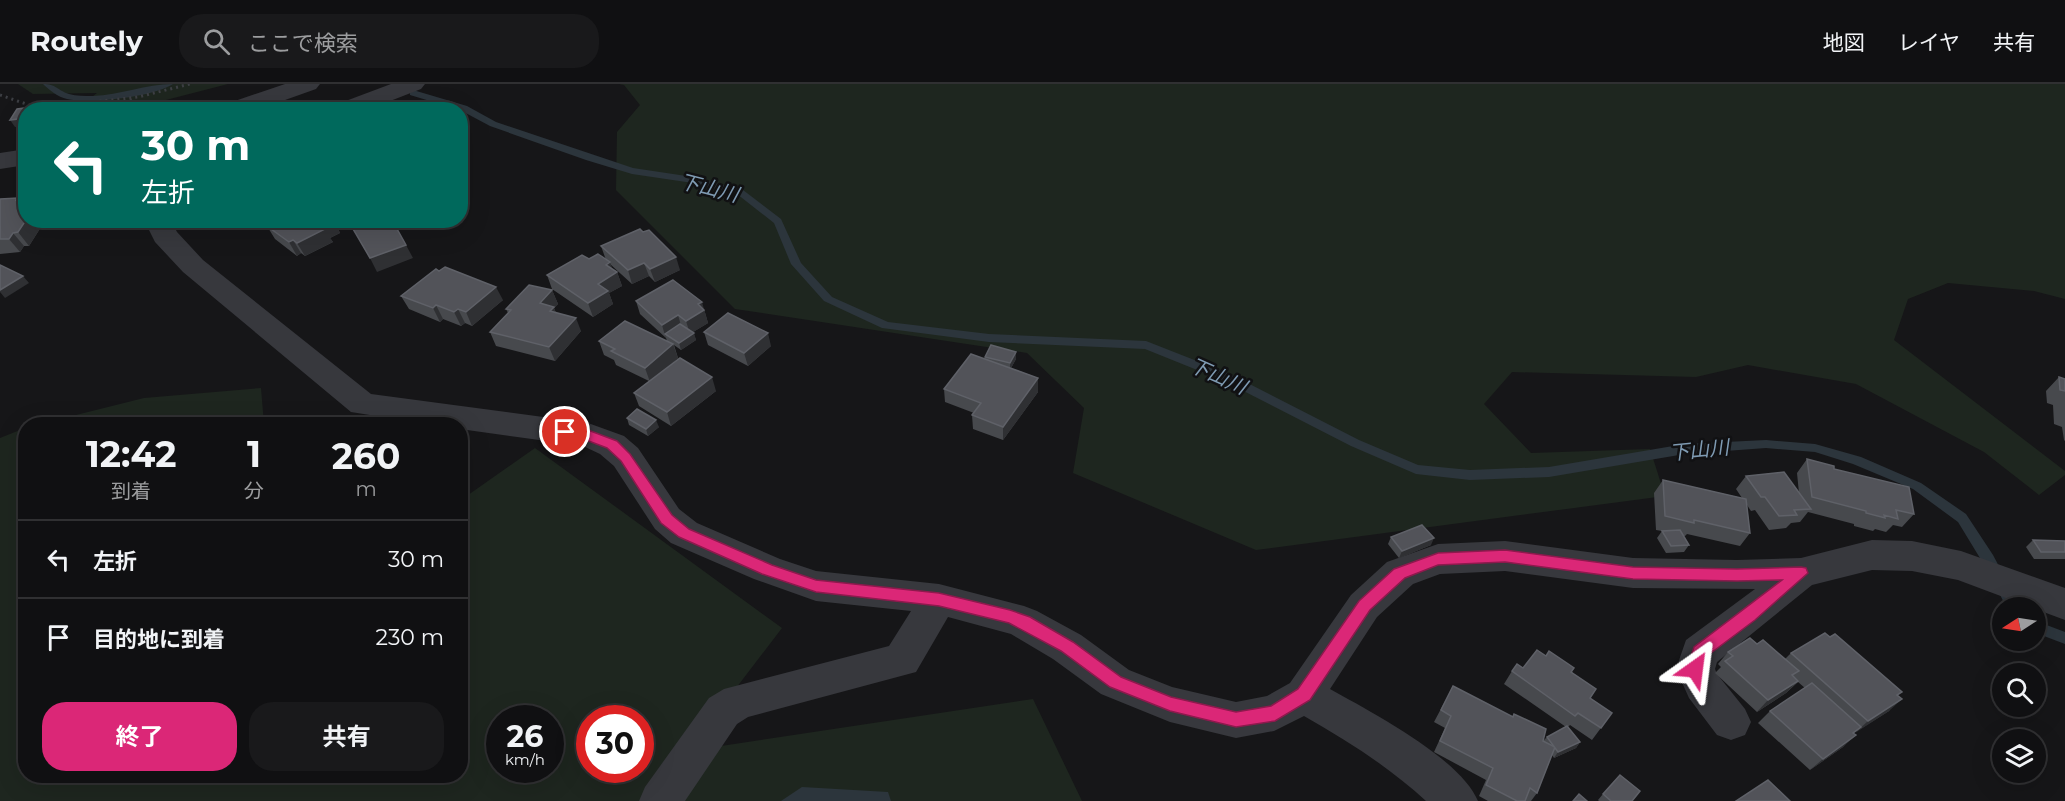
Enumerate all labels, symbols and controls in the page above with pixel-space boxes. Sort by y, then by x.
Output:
search box [179,14,599,68]
text: Routely [30,24,143,58]
icon: search [200,25,233,58]
text: ここで検索 [248,30,358,57]
text: 地図 [1823,30,1865,55]
text: レイヤ [1898,30,1960,55]
text: 共有 [1993,30,2035,55]
text: 30 m [141,119,250,171]
icon: left [42,126,120,204]
water label: 下山川 [677,169,743,207]
text: 左折 [141,176,195,209]
water label: 下山川 [1186,353,1252,400]
pin [539,406,590,457]
icon: arrive [548,415,581,448]
text: 12:42 [86,432,176,476]
text: 1 [247,432,261,476]
text: 260 [332,434,400,478]
water label: 下山川 [1668,435,1732,465]
text: m [355,477,377,501]
text: 到着 [111,479,151,503]
text: 分 [244,479,264,503]
icon: left [42,543,75,576]
text: 30 m [388,546,444,573]
text: 左折 [93,548,137,575]
north arrow [1992,597,2046,651]
map controls [1992,597,2046,783]
icon: arrive [42,621,75,654]
text: 230 m [375,624,444,651]
text: 目的地に到着 [93,626,225,653]
position arrow [1663,637,1727,701]
button: search [1992,663,2046,717]
button: 終了 [42,702,237,771]
button: 共有 [249,702,444,771]
speed limit sign: 30 [576,705,654,783]
text: 26 [507,718,543,755]
button: layers [1992,729,2046,783]
text: km/h [505,750,545,769]

